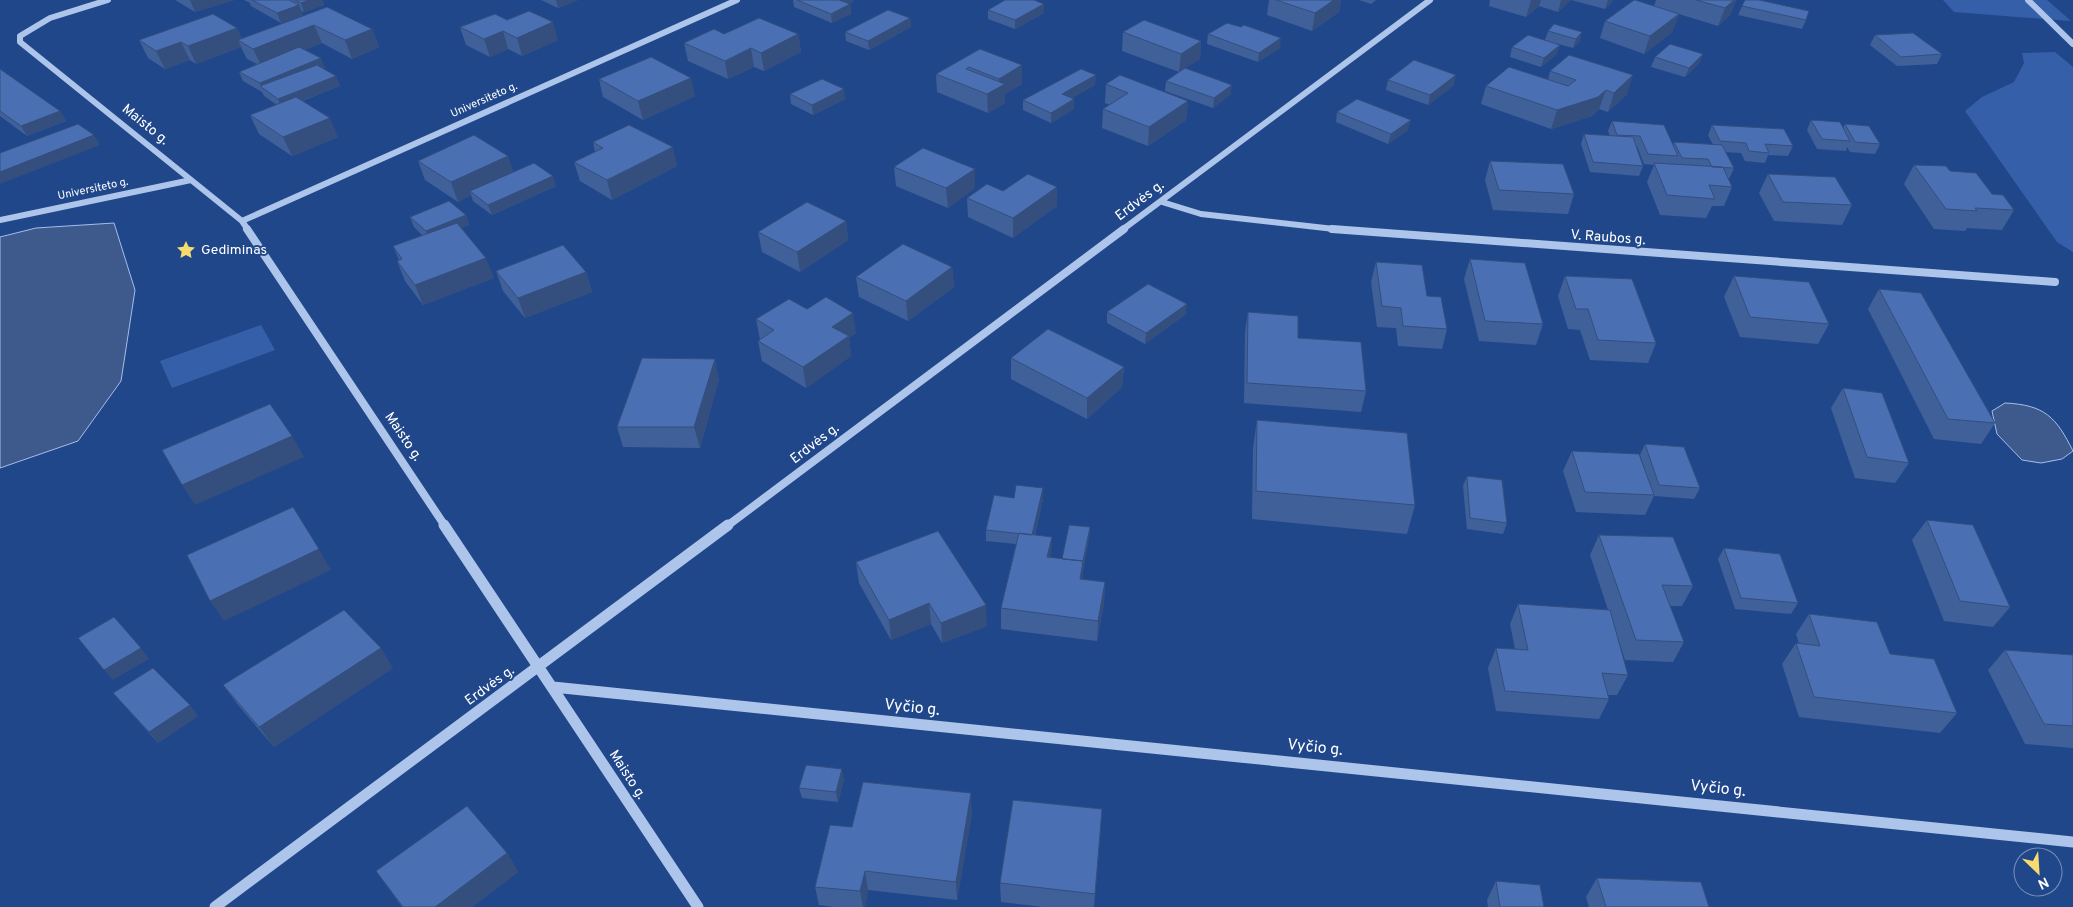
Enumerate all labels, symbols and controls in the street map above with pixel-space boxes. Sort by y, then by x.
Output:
street label: Universiteto g. [448,79,520,121]
street label: Maisto g. [118,101,172,149]
street label: Universiteto g. [57,175,129,203]
street label: Erdvės g. [1112,177,1168,225]
street label: V. Raubos g. [1570,227,1646,249]
place icon: Gediminas [175,239,197,261]
place label: Gediminas [201,242,267,259]
street label: Maisto g. [380,409,426,465]
street label: Erdvės g. [787,420,843,468]
street label: Erdvės g. [462,662,518,710]
street label: Vyčio g. [883,695,941,721]
street label: Vyčio g. [1286,735,1344,761]
street label: Maisto g. [605,747,649,803]
street label: Vyčio g. [1689,776,1747,802]
north arrow [2013,847,2063,897]
text: N [2035,873,2051,892]

